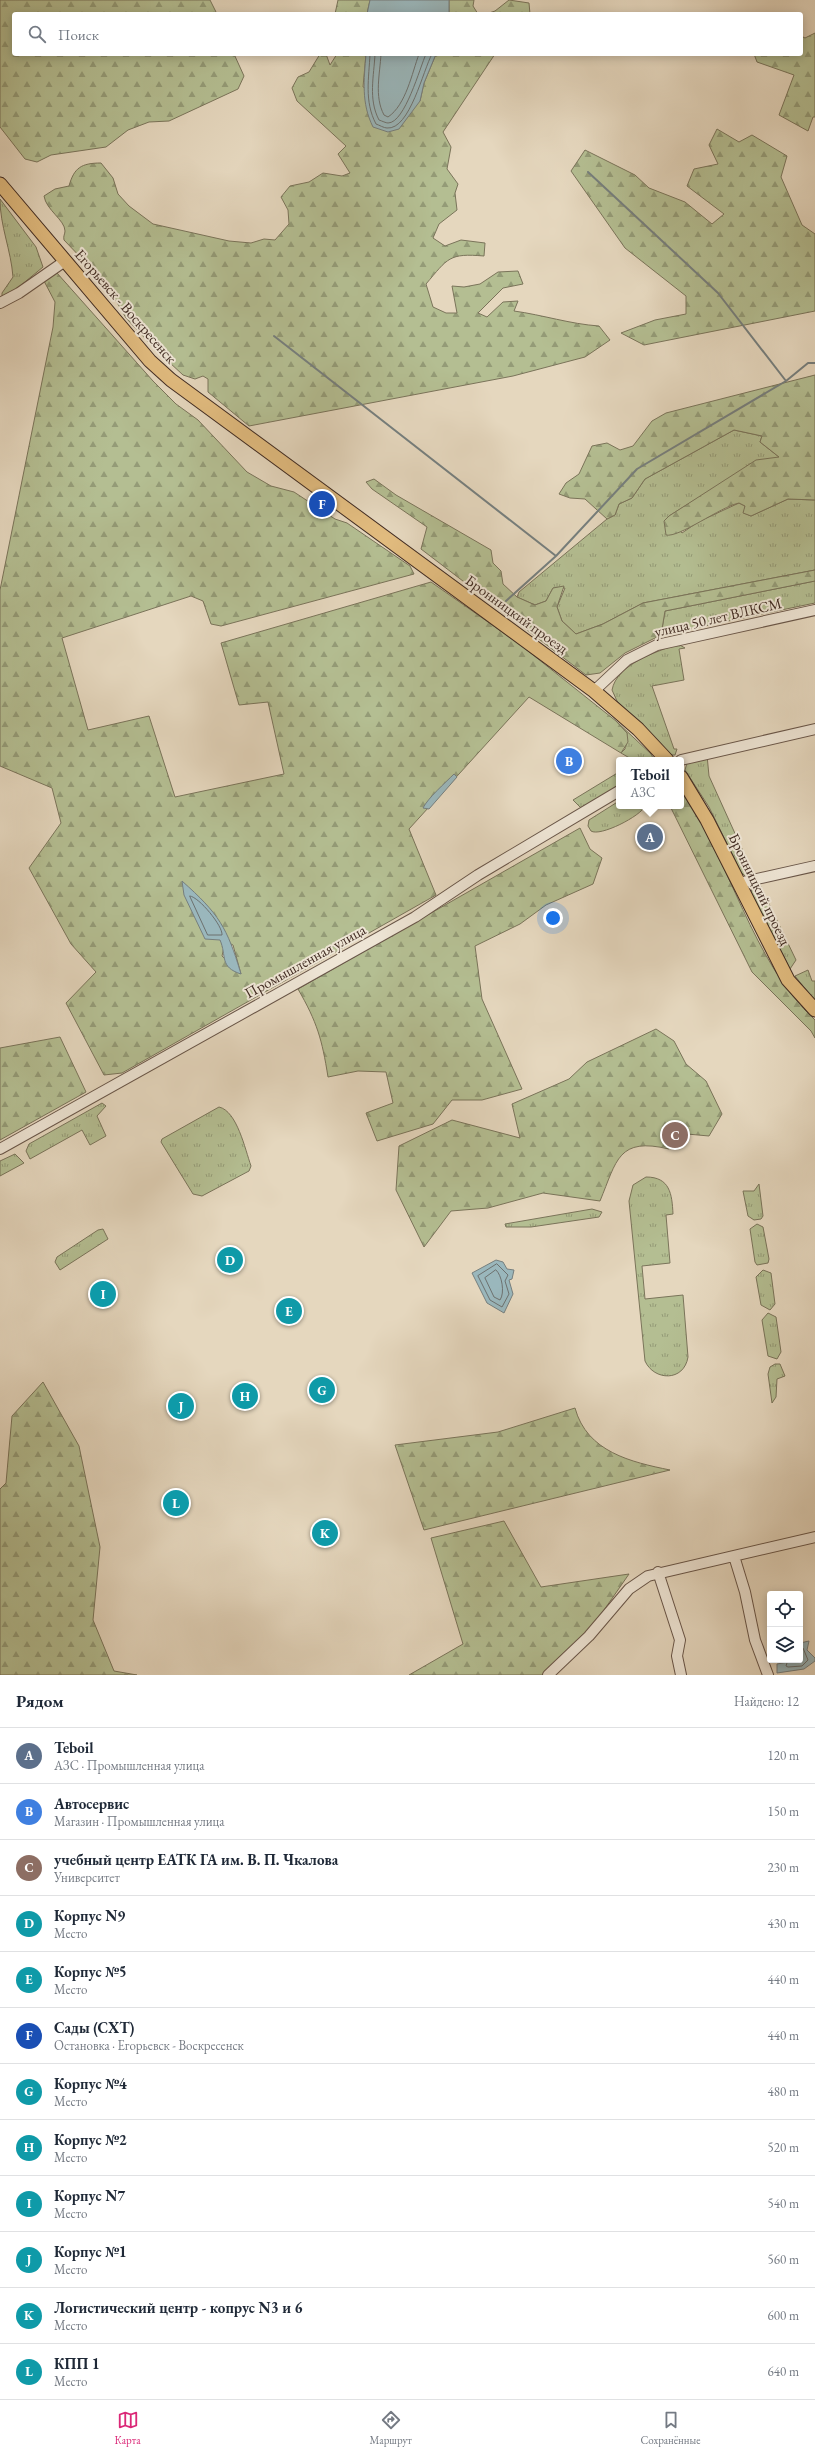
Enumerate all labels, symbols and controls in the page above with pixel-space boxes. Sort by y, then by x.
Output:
search box [12,12,803,56]
icon: search [26,23,48,45]
text: Поиск [58,25,99,44]
street label: Егорьевск - Воскресенск [71,245,181,367]
pin: F [309,489,335,519]
street label: Бронницкий проезд [462,570,572,658]
street label: улица 50 лет ВЛКСМ [652,593,784,641]
pin: B [556,746,582,776]
popup [616,757,684,809]
text: Teboil [630,765,670,784]
text: АЗС [630,784,655,801]
pin: A [637,822,663,852]
street label: Бронницкий проезд [725,830,795,948]
your location [543,908,563,928]
street label: Промышленная улица [241,920,369,1002]
pin: C [662,1120,688,1150]
pin: D [217,1245,243,1275]
pin: I [90,1279,116,1309]
pin: E [276,1296,302,1326]
pin: G [309,1375,335,1405]
pin: H [232,1381,258,1411]
pin: J [168,1391,194,1421]
pin: L [163,1488,189,1518]
pin: K [312,1518,338,1548]
map controls [767,1591,803,1663]
button: locate [767,1591,803,1627]
button: layers [767,1627,803,1663]
text: Рядом [16,1690,64,1712]
text: Найдено: 12 [734,1693,799,1710]
text: Teboil [54,1738,93,1757]
text: A [24,1747,34,1764]
text: 120 m [768,1747,799,1764]
text: АЗС · Промышленная улица [54,1757,204,1774]
text: Автосервис [54,1794,129,1813]
text: B [25,1803,33,1820]
text: 150 m [768,1803,799,1820]
text: Магазин · Промышленная улица [54,1813,224,1830]
text: учебный центр ЕАТК ГА им. В. П. Чкалова [54,1850,338,1869]
text: C [24,1859,34,1876]
text: 230 m [768,1859,799,1876]
text: Университет [54,1869,120,1886]
text: Корпус N9 [54,1906,125,1925]
text: D [24,1915,34,1932]
text: 430 m [768,1915,799,1932]
text: Место [54,1925,87,1942]
text: Корпус №5 [54,1962,127,1981]
text: E [25,1971,33,1988]
text: 440 m [768,1971,799,1988]
text: Место [54,1981,87,1998]
text: Сады (СХТ) [54,2018,134,2037]
text: F [25,2027,33,2044]
text: 440 m [768,2027,799,2044]
text: Остановка · Егорьевск - Воскресенск [54,2037,244,2054]
text: Корпус №4 [54,2074,127,2093]
text: G [24,2083,34,2100]
text: 480 m [768,2083,799,2100]
text: Место [54,2093,87,2110]
text: Корпус №2 [54,2130,127,2149]
text: H [24,2139,34,2156]
text: 520 m [768,2139,799,2156]
text: Место [54,2149,87,2166]
text: Корпус N7 [54,2186,125,2205]
text: I [27,2195,31,2212]
text: 540 m [768,2195,799,2212]
text: Место [54,2205,87,2222]
text: Корпус №1 [54,2242,127,2261]
text: J [27,2251,31,2268]
text: 560 m [768,2251,799,2268]
text: Место [54,2261,87,2278]
text: Логистический центр - копрус N3 и 6 [54,2298,303,2317]
text: K [24,2307,34,2324]
text: 600 m [768,2307,799,2324]
text: Место [54,2317,87,2334]
text: КПП 1 [54,2354,100,2373]
text: L [25,2363,33,2380]
text: 640 m [768,2363,799,2380]
text: Место [54,2373,87,2390]
tab: Карта [114,2409,141,2447]
tab: Маршрут [370,2409,412,2447]
tab: Сохранённые [641,2409,701,2447]

